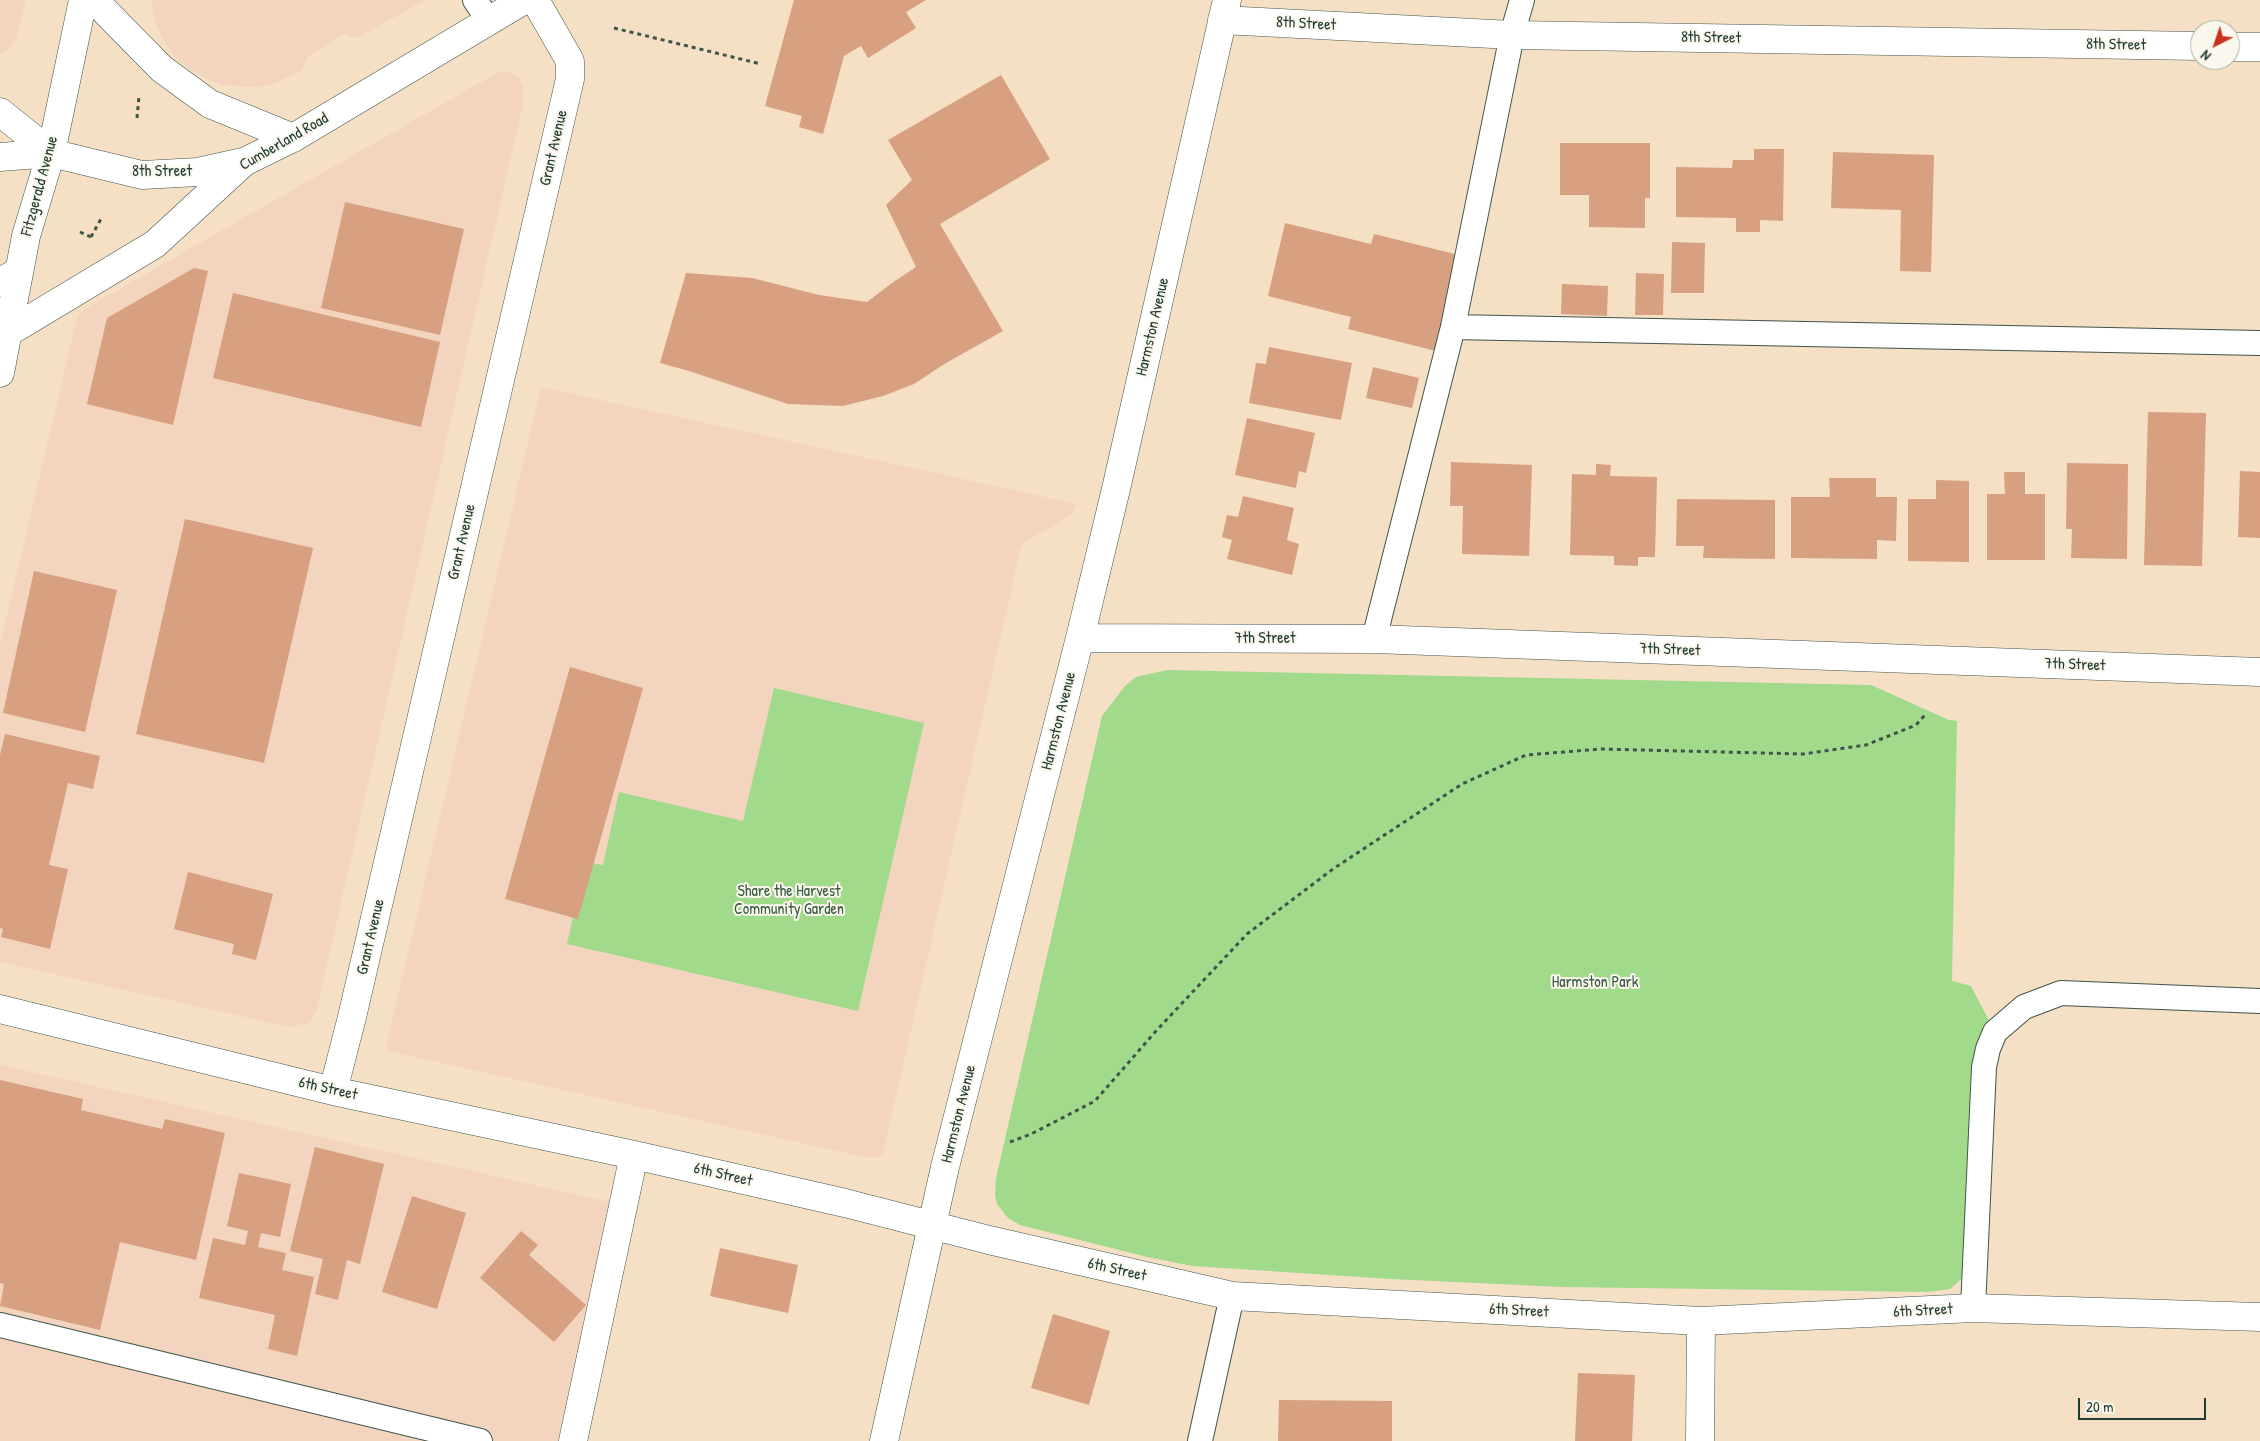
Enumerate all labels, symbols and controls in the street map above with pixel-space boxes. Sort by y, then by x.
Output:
street label: 8th Street [1275,13,1337,35]
north arrow [2190,20,2240,70]
street label: 8th Street [1681,28,1741,48]
street label: 8th Street [2086,35,2146,55]
text: N [2196,46,2215,66]
street label: Grant Avenue [536,108,572,188]
street label: Cumberland Road [236,109,332,175]
street label: Fitzgerald Avenue [17,134,63,238]
street label: 8th Street [132,162,192,182]
street label: Harmston Avenue [1132,276,1174,378]
street label: Grant Avenue [444,502,480,582]
street label: 7th Street [1234,629,1296,649]
street label: 7th Street [1639,639,1701,661]
street label: 7th Street [2044,654,2106,676]
street label: Harmston Avenue [1038,670,1080,772]
park label: Share the Harvest Community Garden [734,882,844,920]
street label: Grant Avenue [353,897,389,977]
park label: Harmston Park [1552,973,1638,993]
street label: Harmston Avenue [938,1063,980,1165]
street label: 6th Street [297,1073,359,1105]
street label: 6th Street [692,1159,754,1191]
street label: 6th Street [1086,1254,1148,1286]
street label: 6th Street [1489,1300,1549,1322]
street label: 6th Street [1893,1300,1953,1322]
scale bar [2080,1388,2208,1420]
text: 20 m [2086,1396,2113,1417]

